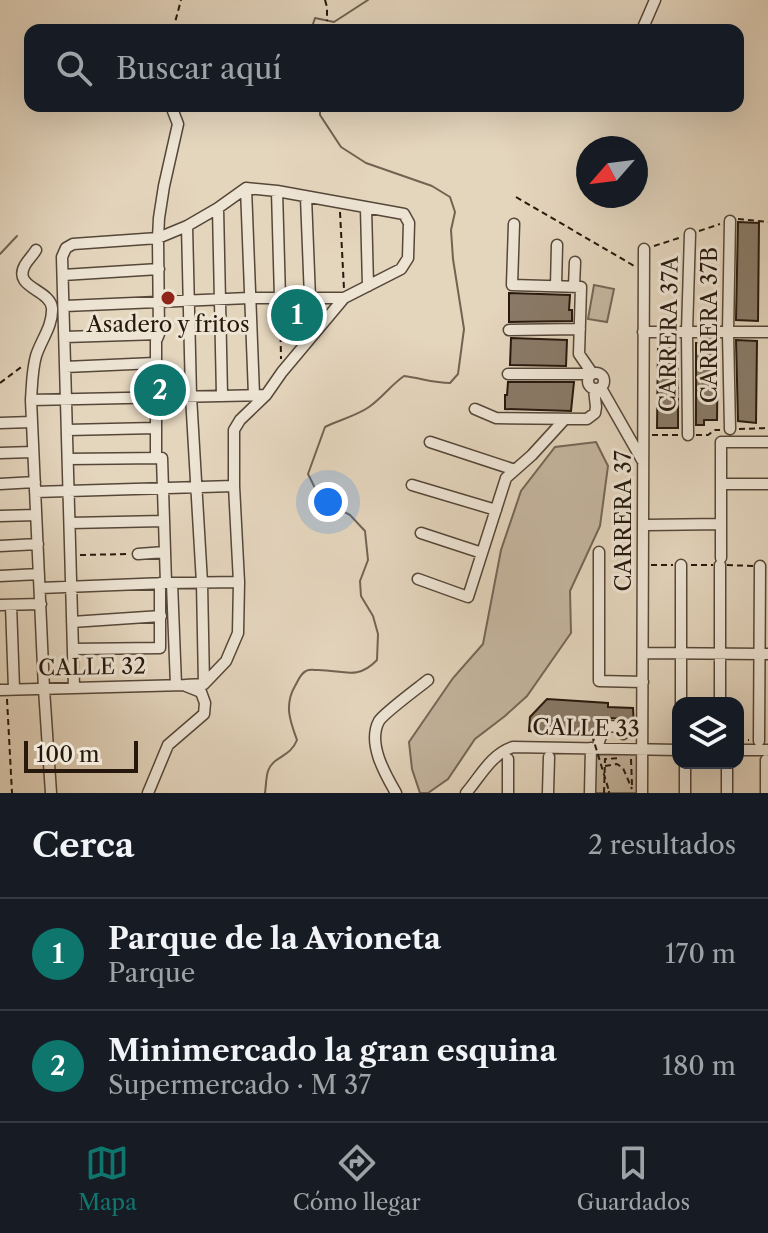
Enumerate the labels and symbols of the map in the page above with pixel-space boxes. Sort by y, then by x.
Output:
north arrow [576,136,648,208]
street label: CARRERA 37B [696,247,723,403]
street label: CARRERA 37A [654,255,684,412]
pin: 1 [271,285,323,345]
marker: Asadero y fritos [159,289,177,307]
place label: Asadero y fritos [86,311,249,338]
pin: 2 [134,360,186,420]
street label: CARRERA 37 [610,450,637,591]
your location [308,482,348,522]
street label: CALLE 32 [38,653,146,681]
street label: CALLE 33 [532,714,640,742]
scale bar [24,737,138,773]

